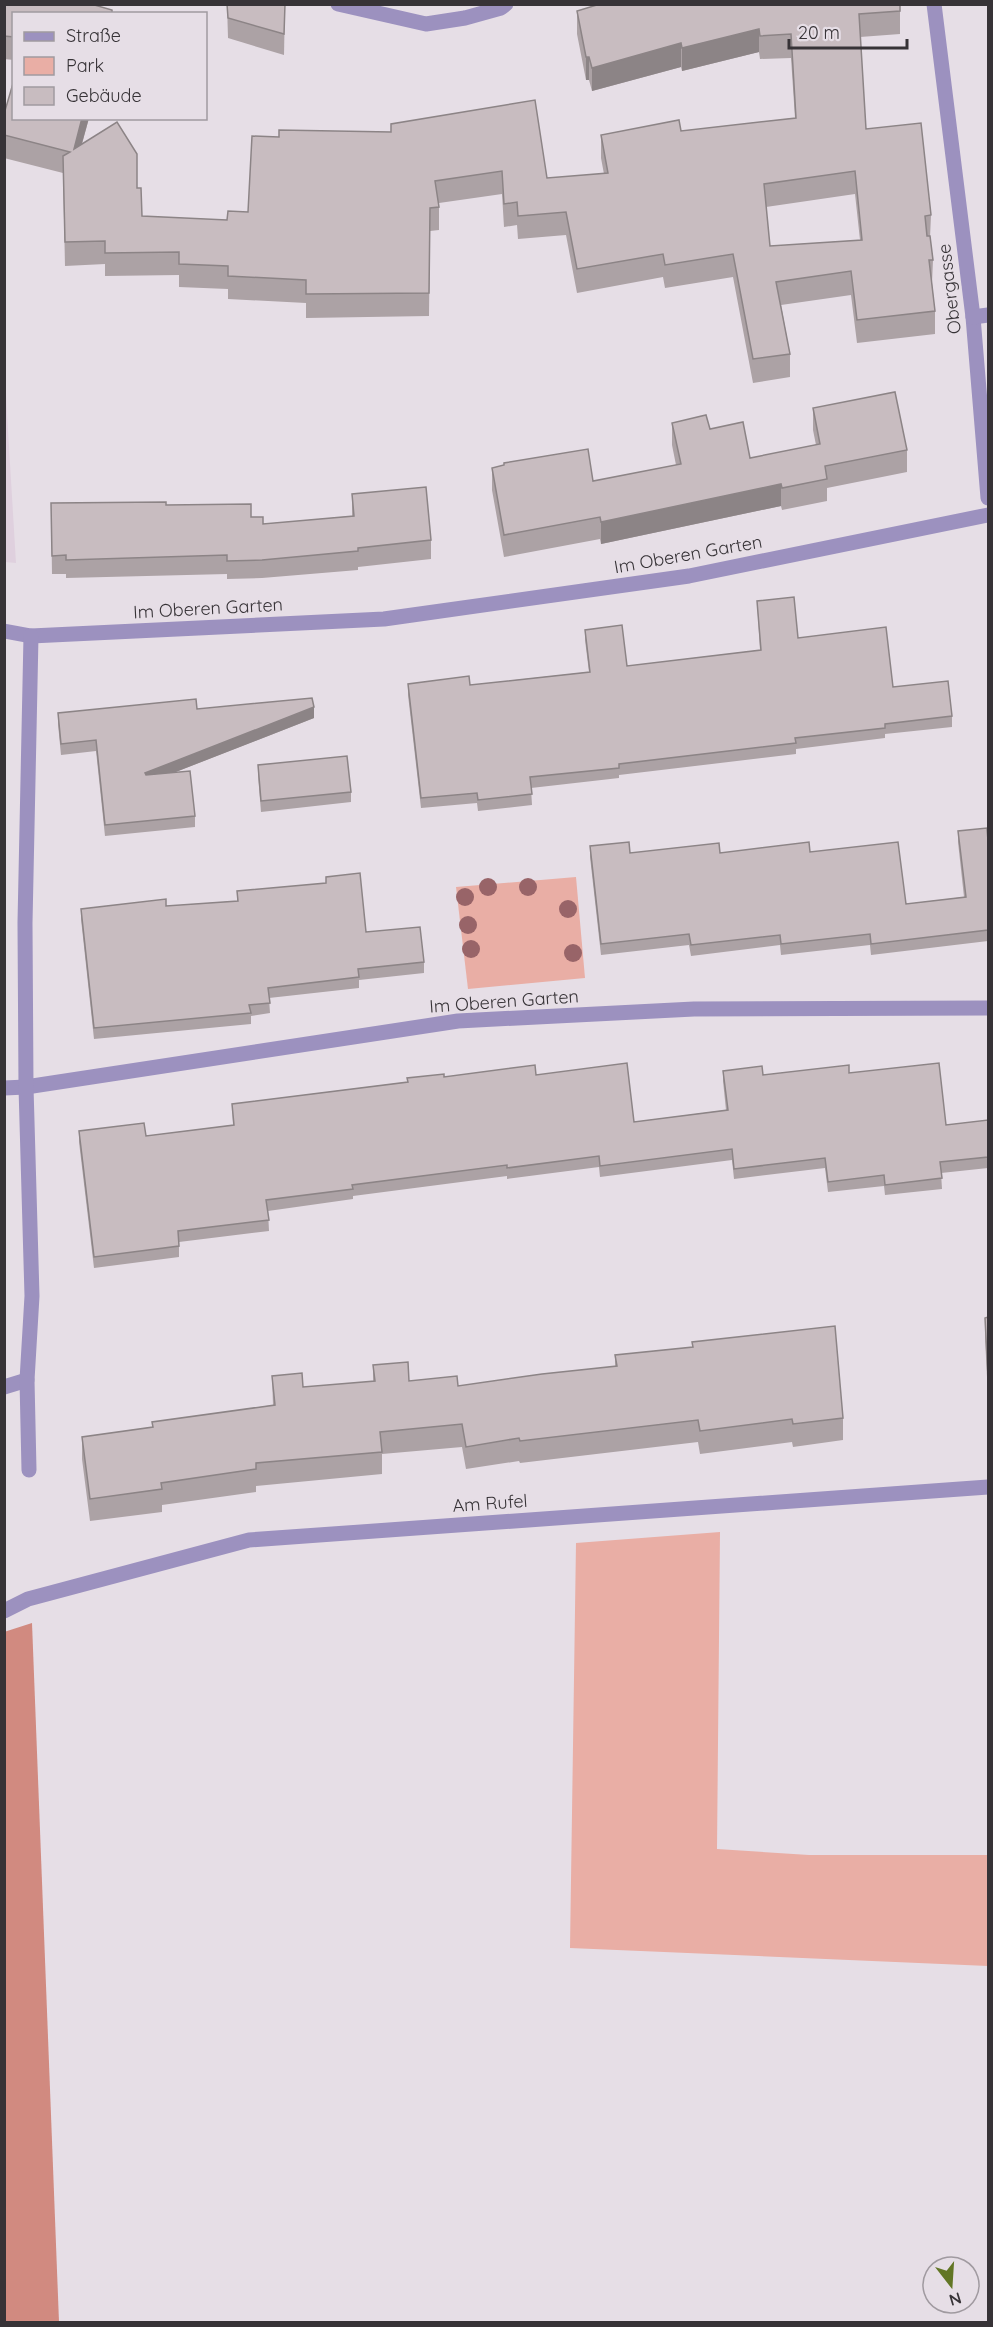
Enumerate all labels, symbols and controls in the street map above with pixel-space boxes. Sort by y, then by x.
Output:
legend [12,12,207,120]
scale bar [789,12,908,50]
text: 20 m [798,21,840,44]
text: Straße [66,24,121,47]
text: Park [66,54,104,77]
text: Gebäude [66,84,142,107]
street label: Obergasse [932,243,966,335]
street label: Im Oberen Garten [612,530,764,578]
street label: Im Oberen Garten [133,593,283,623]
street label: Im Oberen Garten [428,984,580,1018]
street label: Am Rufel [452,1489,528,1517]
north arrow [921,2255,981,2315]
text: N [947,2288,964,2311]

